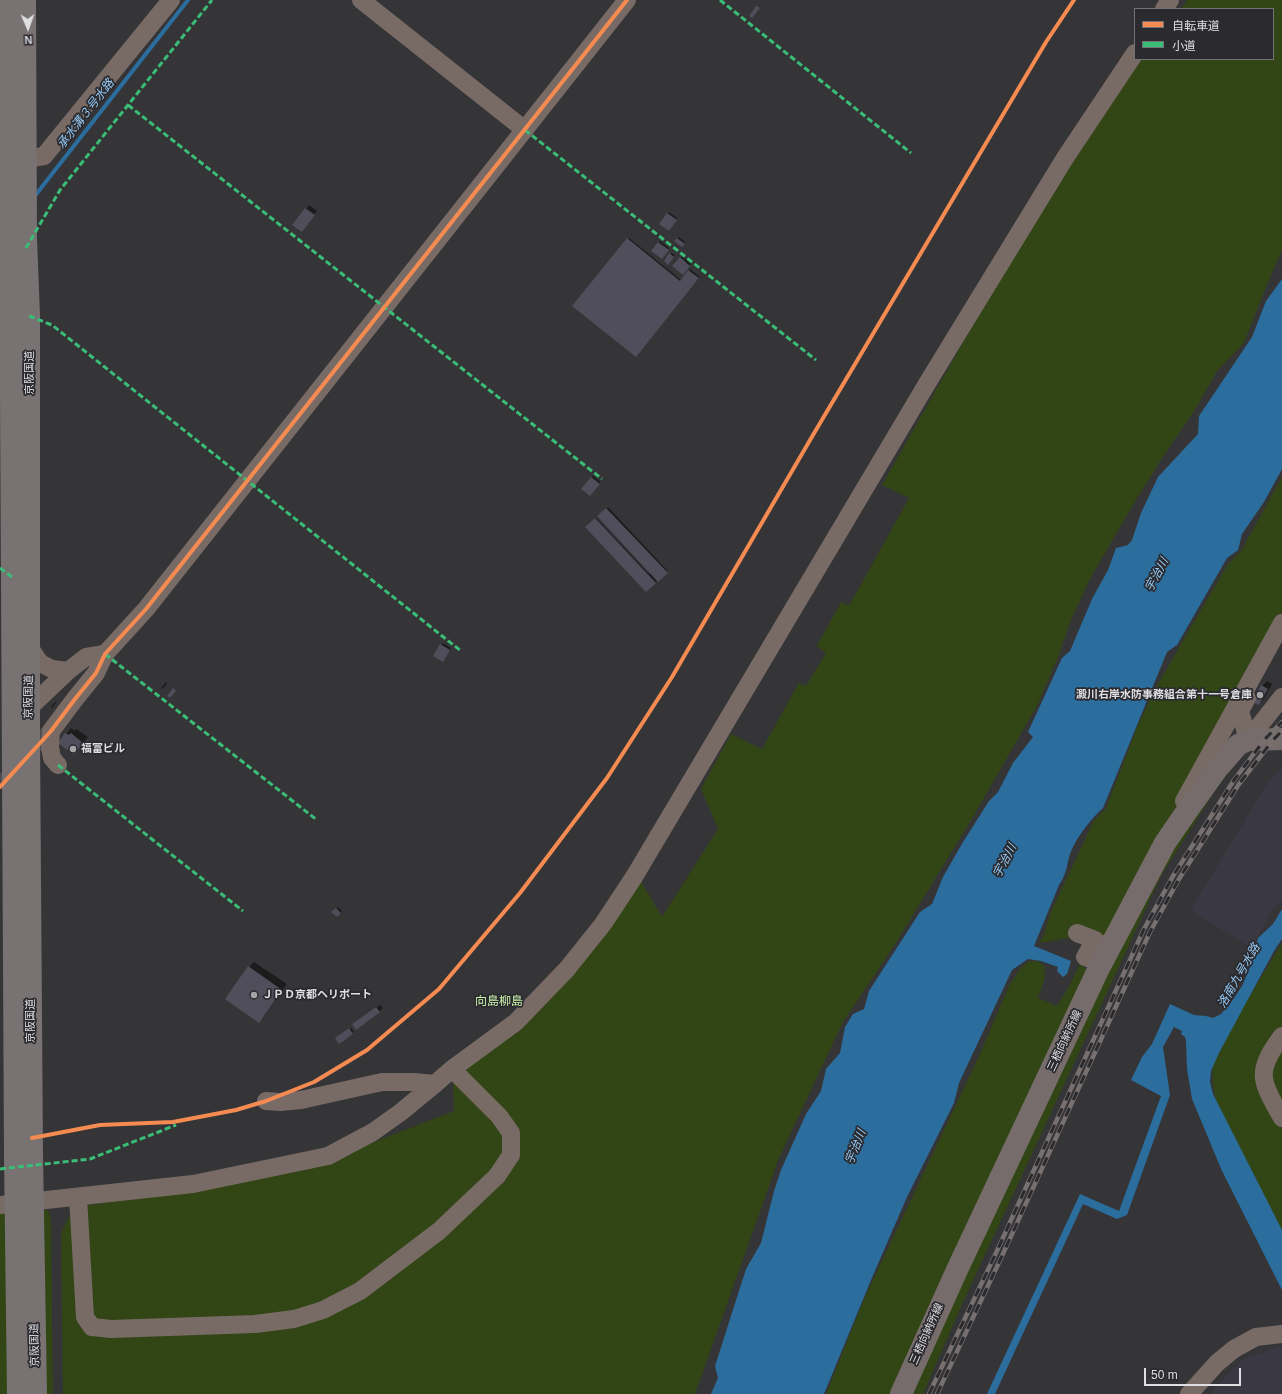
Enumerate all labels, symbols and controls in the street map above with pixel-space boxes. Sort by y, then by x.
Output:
north arrow [8,8,48,48]
legend [1134,8,1274,60]
text: 自転車道 [1172,19,1220,33]
text: N [24,34,33,46]
text: 小道 [1172,39,1196,53]
water label: 承水溝３号水路 [54,76,118,152]
street label: 京阪国道 [23,351,37,395]
water label: 宇治川 [1142,556,1172,594]
street label: 京阪国道 [22,675,36,719]
place label: 澱川右岸水防事務組合第十一号倉庫 [1076,688,1252,702]
marker: 澱川右岸水防事務組合第十一号倉庫 [1255,690,1265,700]
place label: 福富ビル [81,742,125,756]
marker: 福富ビル [68,744,78,754]
water label: 宇治川 [990,842,1020,880]
water label: 洛南九号水路 [1215,941,1263,1011]
place label: ＪＰＤ京都ヘリポート [262,988,372,1002]
marker: ＪＰＤ京都ヘリポート [249,990,259,1000]
district label: 向島柳島 [475,995,523,1009]
street label: 京阪国道 [24,999,38,1043]
street label: 三栖向納所線 [1045,1008,1085,1074]
water label: 宇治川 [843,1128,869,1166]
street label: 三栖向納所線 [908,1301,946,1367]
street label: 京阪国道 [28,1323,42,1367]
scale bar [1146,1360,1243,1386]
text: 50 m [1151,1368,1178,1382]

